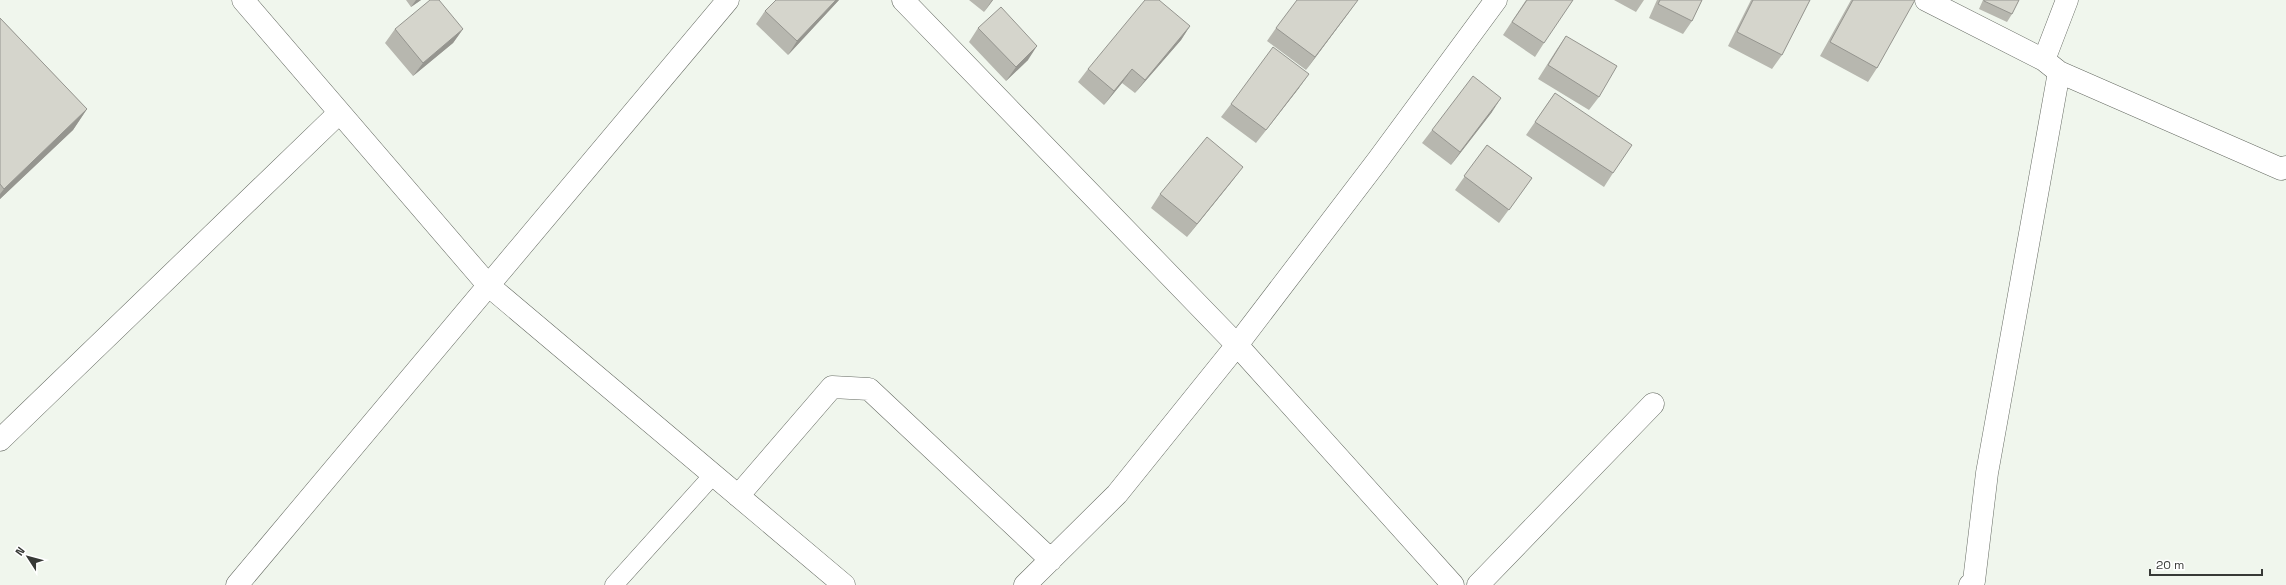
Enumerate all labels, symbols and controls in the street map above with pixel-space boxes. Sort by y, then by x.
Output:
north arrow [8,537,48,577]
text: N [12,544,28,558]
scale bar [2150,551,2262,577]
text: 20 m [2156,557,2184,573]

